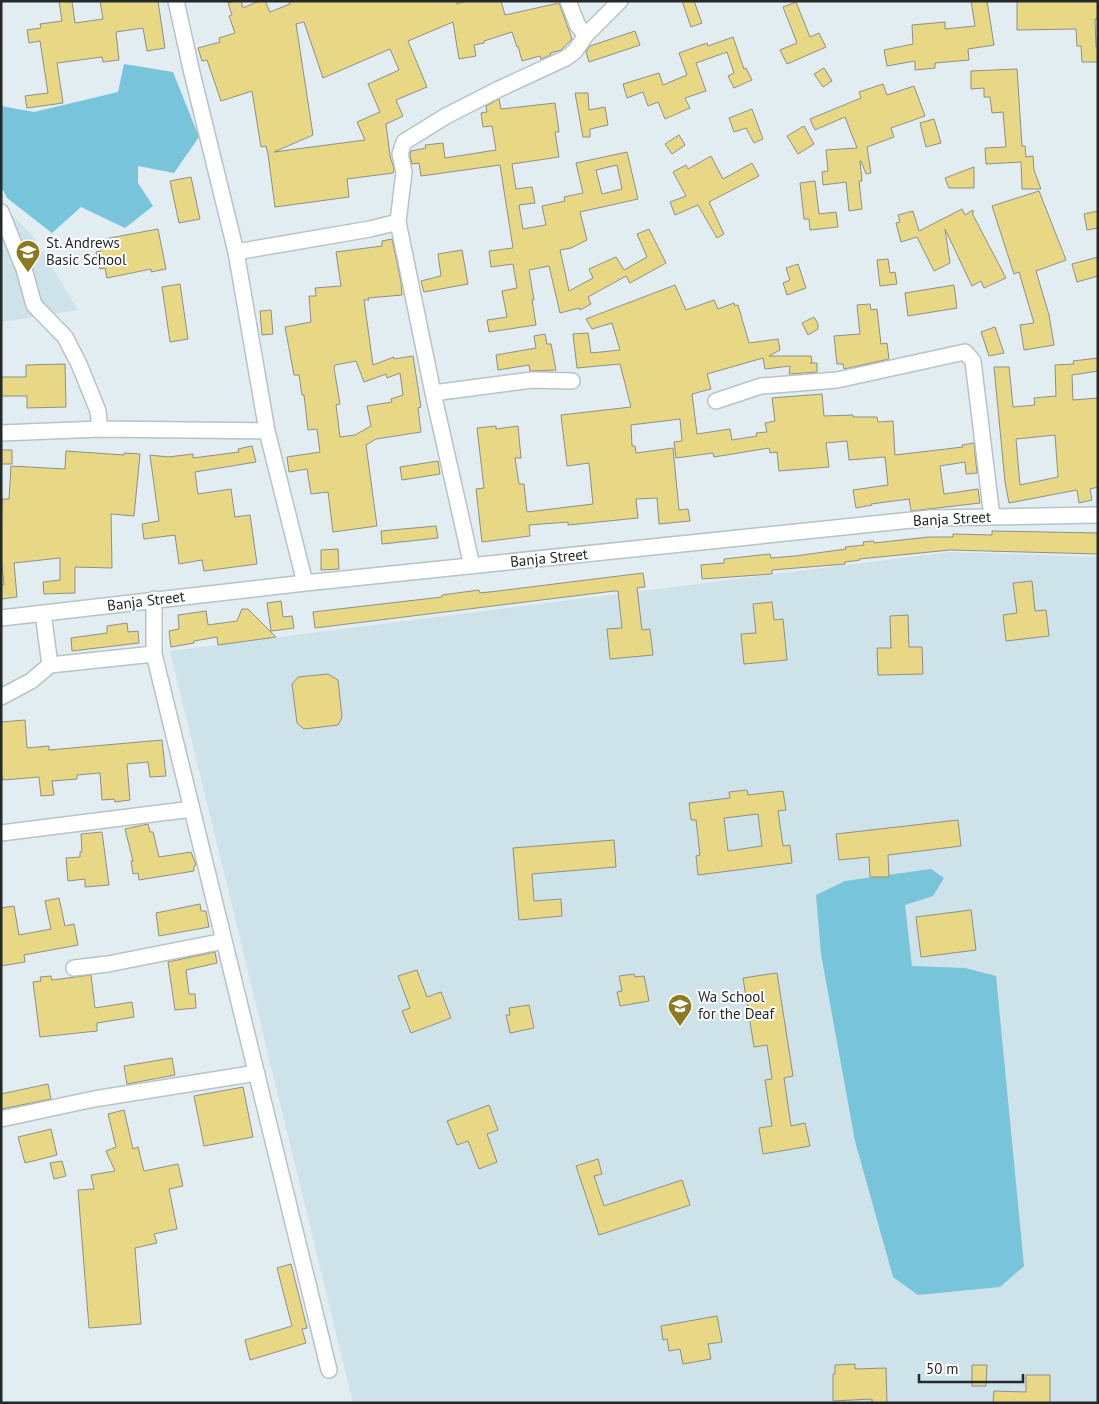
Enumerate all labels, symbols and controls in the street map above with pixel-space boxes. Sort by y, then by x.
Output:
place label: St. Andrews Basic School [46,233,127,269]
school or university icon: St. Andrews Basic School [15,239,41,273]
street label: Banja Street [912,507,992,530]
street label: Banja Street [509,544,589,571]
street label: Banja Street [106,586,186,615]
place label: Wa School for the Deaf [698,987,776,1023]
school or university icon: Wa School for the Deaf [667,993,693,1027]
scale bar [919,1352,1023,1384]
text: 50 m [926,1359,959,1378]

